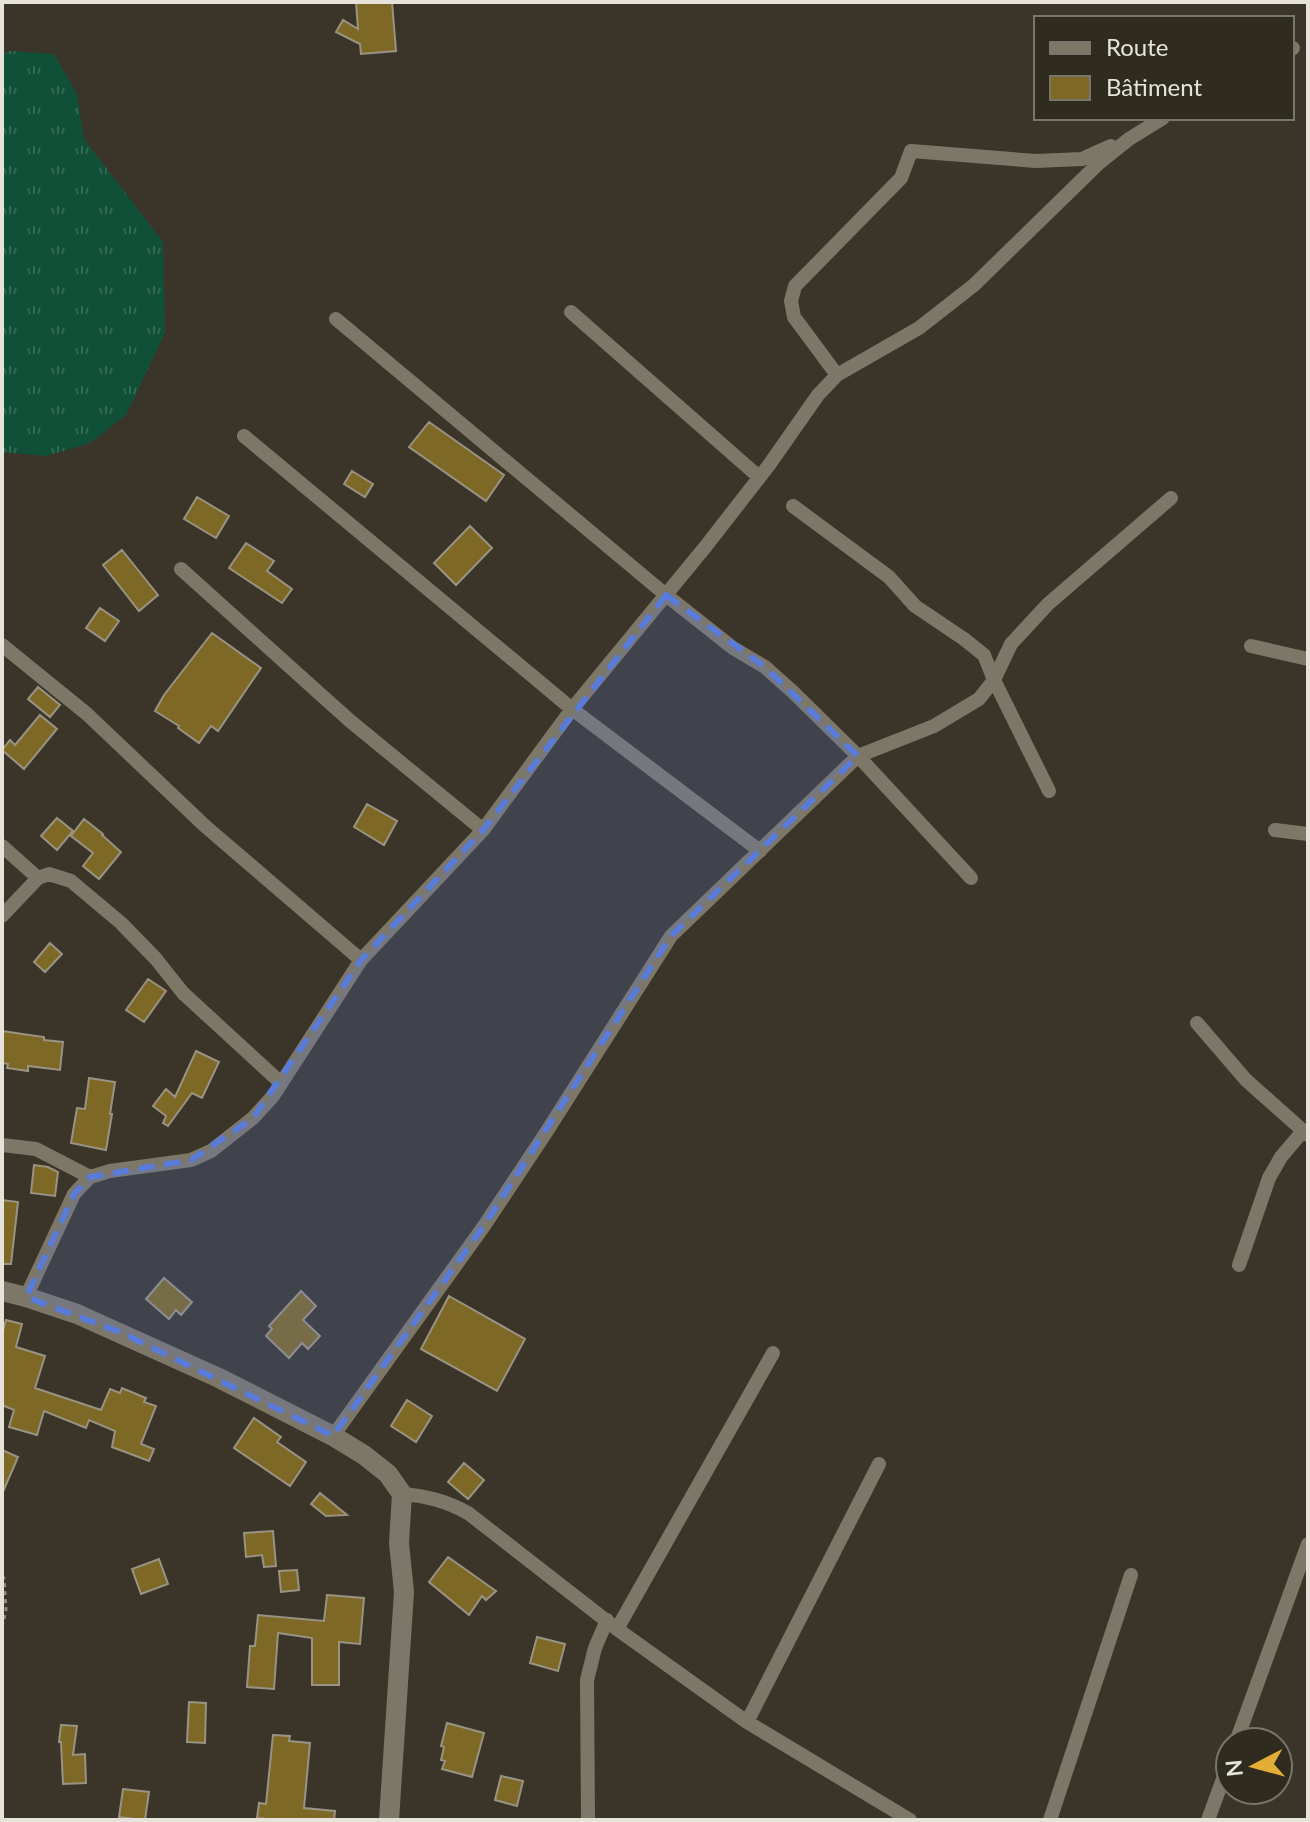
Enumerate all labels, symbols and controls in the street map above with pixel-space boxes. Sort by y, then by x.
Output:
legend [1034,16,1294,120]
text: Route [1106,32,1168,61]
text: Bâtiment [1106,72,1203,101]
north arrow [1214,1726,1294,1806]
text: N [1219,1758,1248,1778]

